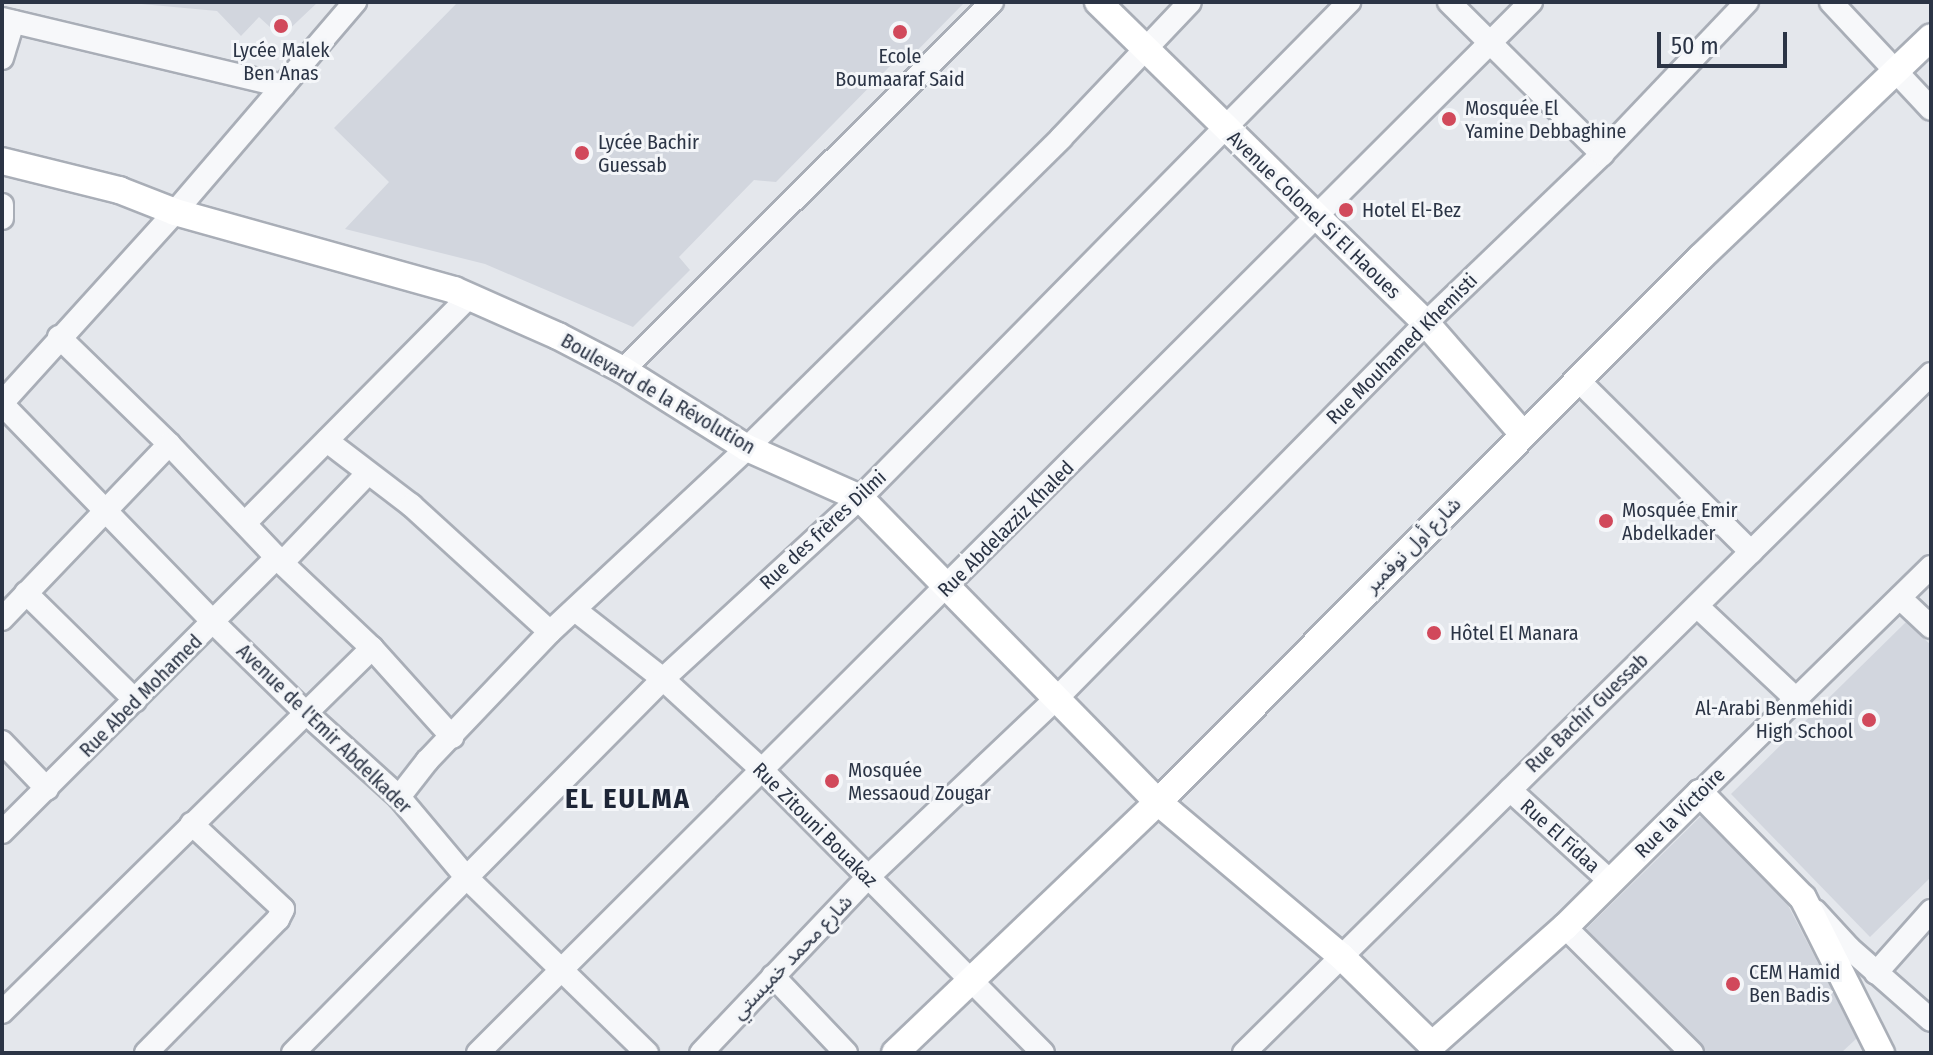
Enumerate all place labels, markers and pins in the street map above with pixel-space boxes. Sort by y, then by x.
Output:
marker: Lycée Malek Ben Anas [272,17,290,35]
marker: Ecole Boumaaraf Said [891,23,909,41]
place label: Lycée Malek Ben Anas [232,38,330,85]
place label: Ecole Boumaaraf Said [835,44,965,91]
place label: Mosquée El Yamine Debbaghine [1465,96,1626,143]
marker: Mosquée El Yamine Debbaghine [1440,110,1458,128]
place label: Lycée Bachir Guessab [598,130,699,177]
marker: Lycée Bachir Guessab [573,144,591,162]
place label: Hotel El-Bez [1362,198,1461,222]
marker: Hotel El-Bez [1337,201,1355,219]
place label: Mosquée Emir Abdelkader [1622,498,1737,545]
marker: Mosquée Emir Abdelkader [1597,512,1615,530]
place label: Hôtel El Manara [1450,621,1578,645]
marker: Hôtel El Manara [1425,624,1443,642]
place label: Al-Arabi Benmehidi High School [1695,696,1853,743]
marker: Al-Arabi Benmehidi High School [1860,711,1878,729]
place label: Mosquée Messaoud Zougar [848,758,991,805]
marker: Mosquée Messaoud Zougar [823,772,841,790]
place label: CEM Hamid Ben Badis [1749,960,1841,1007]
marker: CEM Hamid Ben Badis [1724,975,1742,993]

